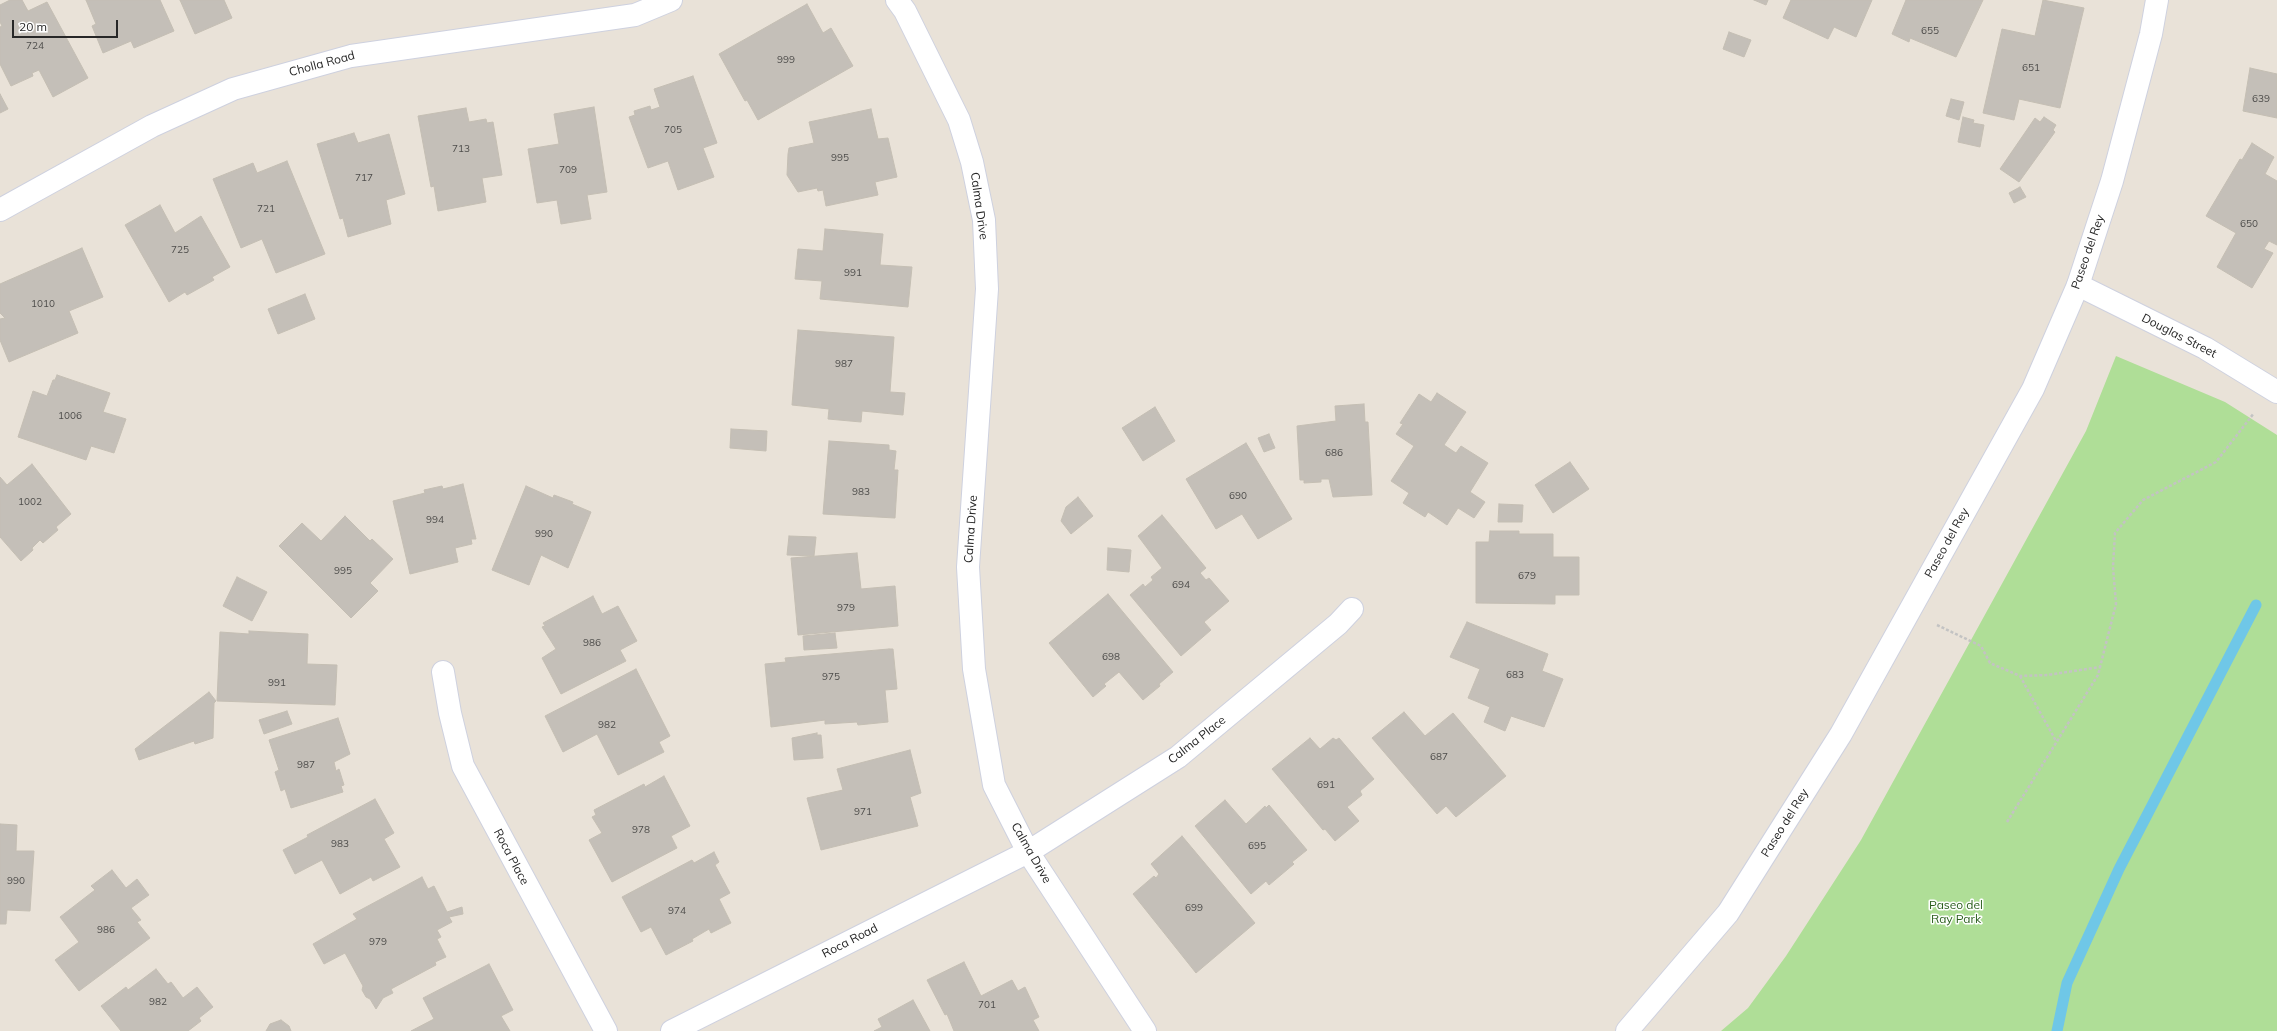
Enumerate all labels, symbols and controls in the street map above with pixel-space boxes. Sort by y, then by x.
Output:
scale bar [14,12,120,38]
text: 20 m [19,19,47,34]
house number: 655 [1921,25,1939,37]
house number: 724 [26,40,44,52]
street label: Cholla Road [288,48,356,80]
house number: 999 [777,54,795,66]
house number: 651 [2022,62,2040,74]
house number: 639 [2252,93,2270,105]
house number: 705 [664,124,682,136]
house number: 713 [452,143,470,155]
house number: 995 [831,152,849,164]
house number: 709 [559,164,577,176]
street label: Calma Drive [967,171,991,241]
house number: 717 [355,172,373,184]
house number: 721 [257,203,275,215]
street label: Paseo del Rey [2069,213,2107,291]
house number: 650 [2240,218,2258,230]
house number: 725 [171,244,189,256]
house number: 991 [844,267,862,279]
house number: 1010 [31,298,55,310]
street label: Douglas Street [2139,311,2219,361]
house number: 987 [835,358,853,370]
house number: 1006 [58,410,82,422]
house number: 686 [1325,447,1343,459]
house number: 983 [852,486,870,498]
house number: 690 [1229,490,1247,502]
street label: Calma Drive [961,495,981,563]
house number: 1002 [18,496,42,508]
street label: Paseo del Rey [1922,505,1972,581]
house number: 994 [426,514,444,526]
house number: 990 [535,528,553,540]
house number: 995 [334,565,352,577]
house number: 679 [1518,570,1536,582]
house number: 694 [1172,579,1190,591]
house number: 979 [837,602,855,614]
house number: 986 [583,637,601,649]
house number: 698 [1102,651,1120,663]
house number: 683 [1506,669,1524,681]
house number: 975 [822,671,840,683]
house number: 991 [268,677,286,689]
street label: Calma Place [1165,713,1229,767]
house number: 982 [598,719,616,731]
house number: 687 [1430,751,1448,763]
house number: 987 [297,759,315,771]
house number: 691 [1317,779,1335,791]
street label: Paseo del Rey [1758,786,1812,860]
house number: 971 [854,806,872,818]
street label: Calma Drive [1008,820,1054,886]
house number: 978 [632,824,650,836]
street label: Roca Place [490,826,532,888]
house number: 983 [331,838,349,850]
house number: 695 [1248,840,1266,852]
house number: 990 [7,875,25,887]
park label: Paseo del Ray Park [1929,898,1983,926]
house number: 699 [1185,902,1203,914]
house number: 974 [668,905,686,917]
street label: Roca Road [820,921,880,961]
house number: 986 [97,924,115,936]
house number: 979 [369,936,387,948]
house number: 982 [149,996,167,1008]
house number: 701 [978,999,996,1011]

